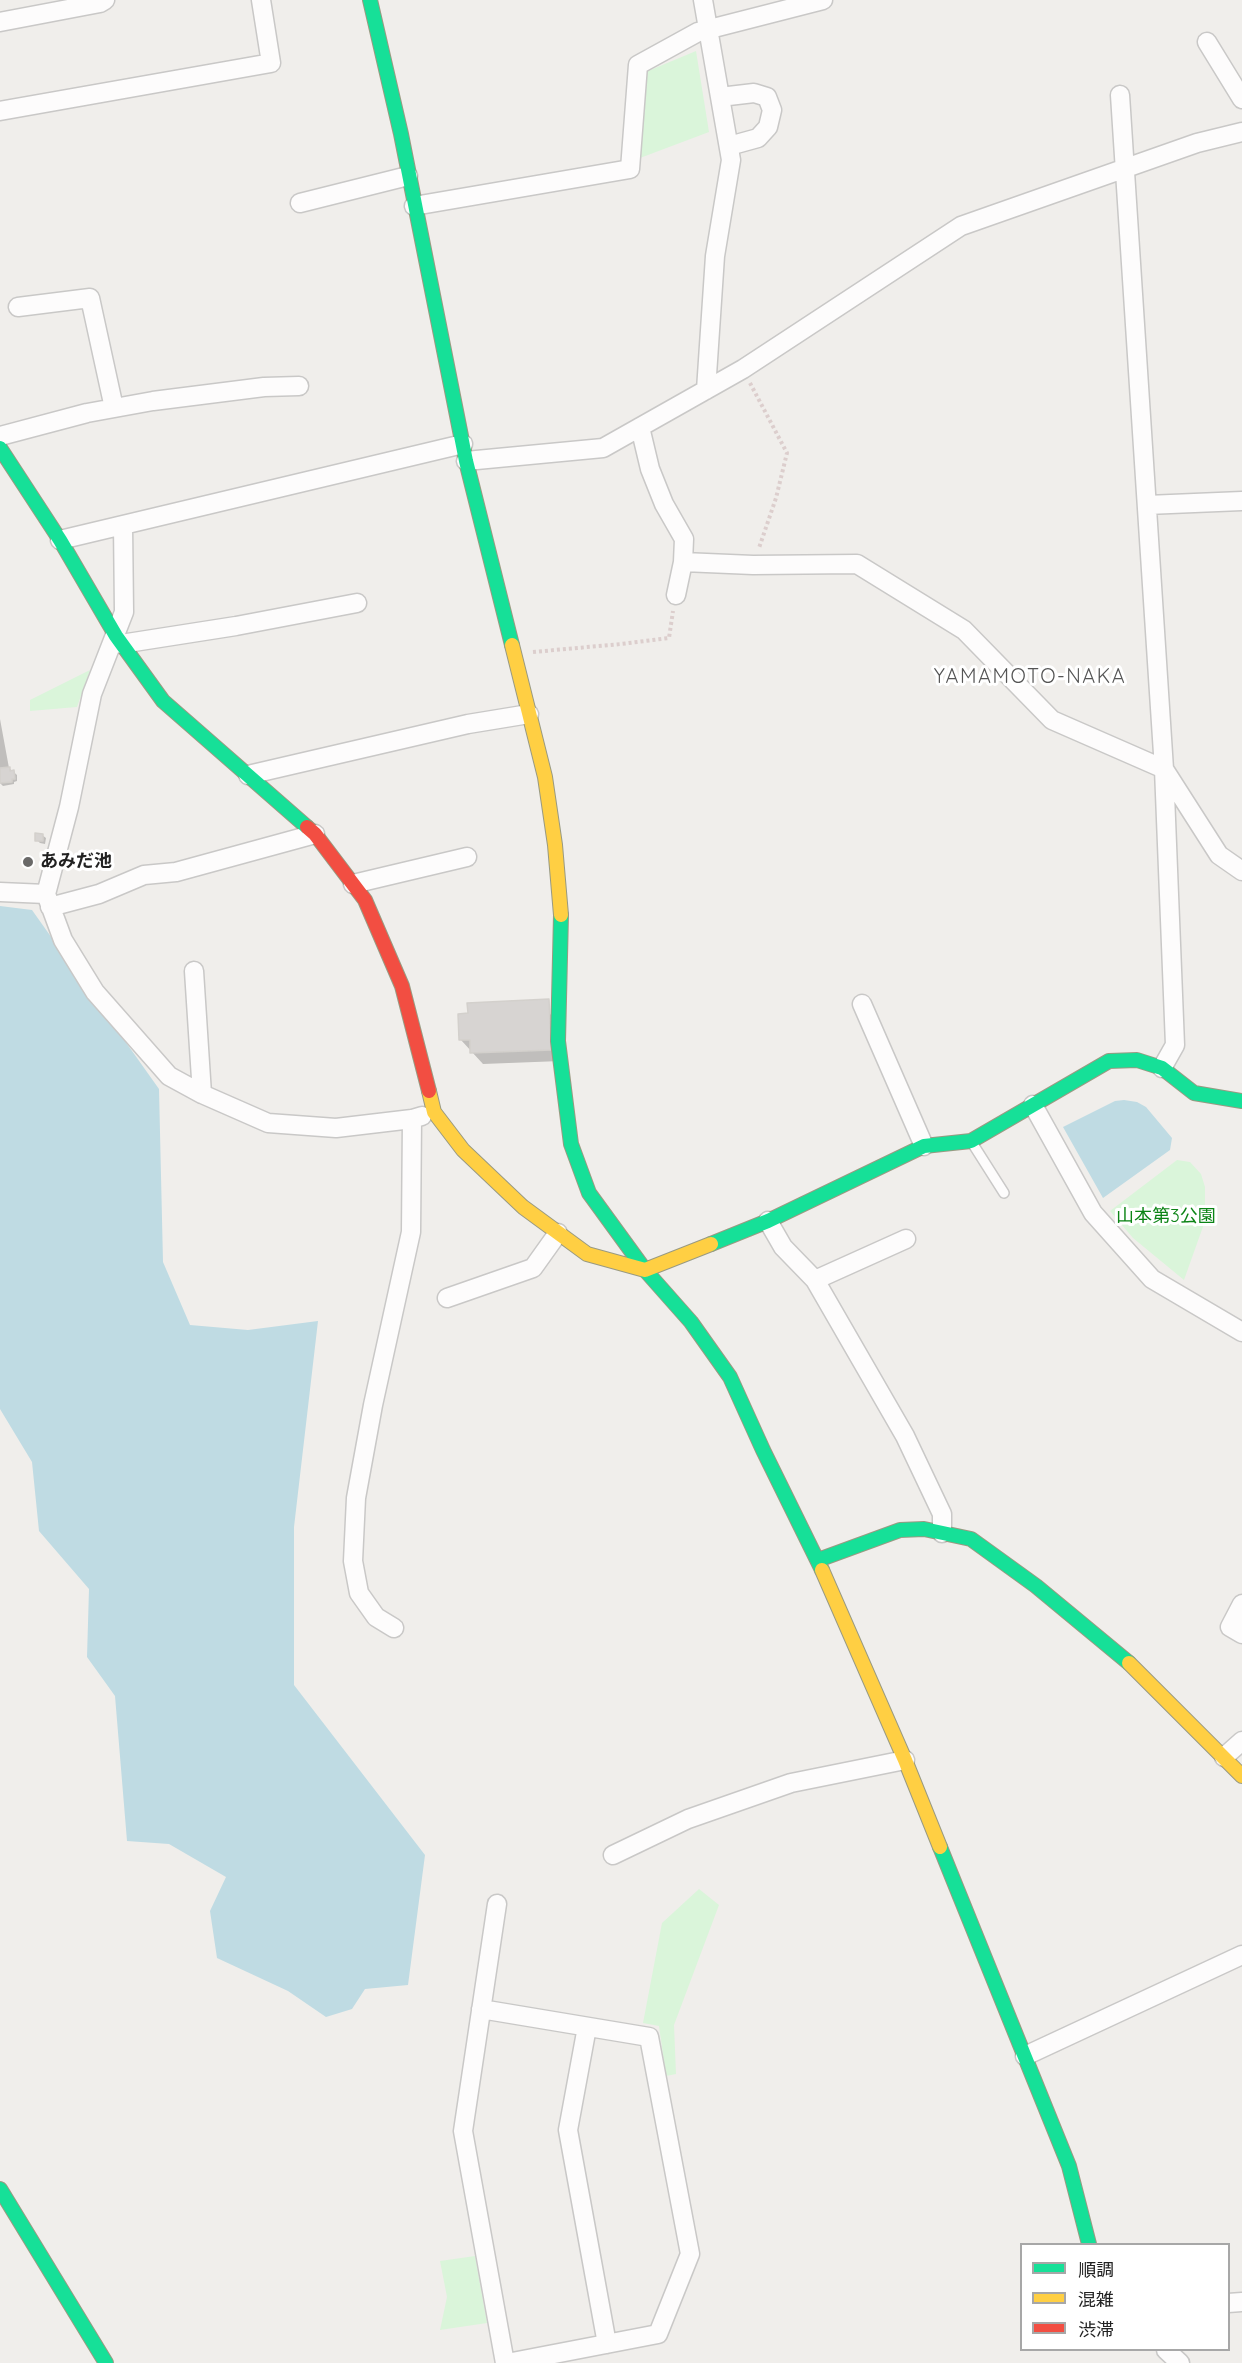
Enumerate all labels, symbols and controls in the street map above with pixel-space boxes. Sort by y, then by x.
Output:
district label: YAMAMOTO-NAKA [934,665,1126,689]
place label: あみだ池 [40,851,112,873]
marker: あみだ池 [21,855,35,869]
park label: 山本第3公園 [1116,1206,1216,1228]
legend [1020,2243,1230,2351]
text: 順調 [1078,2258,1114,2281]
text: 混雑 [1078,2288,1114,2311]
text: 渋滞 [1078,2318,1114,2341]

